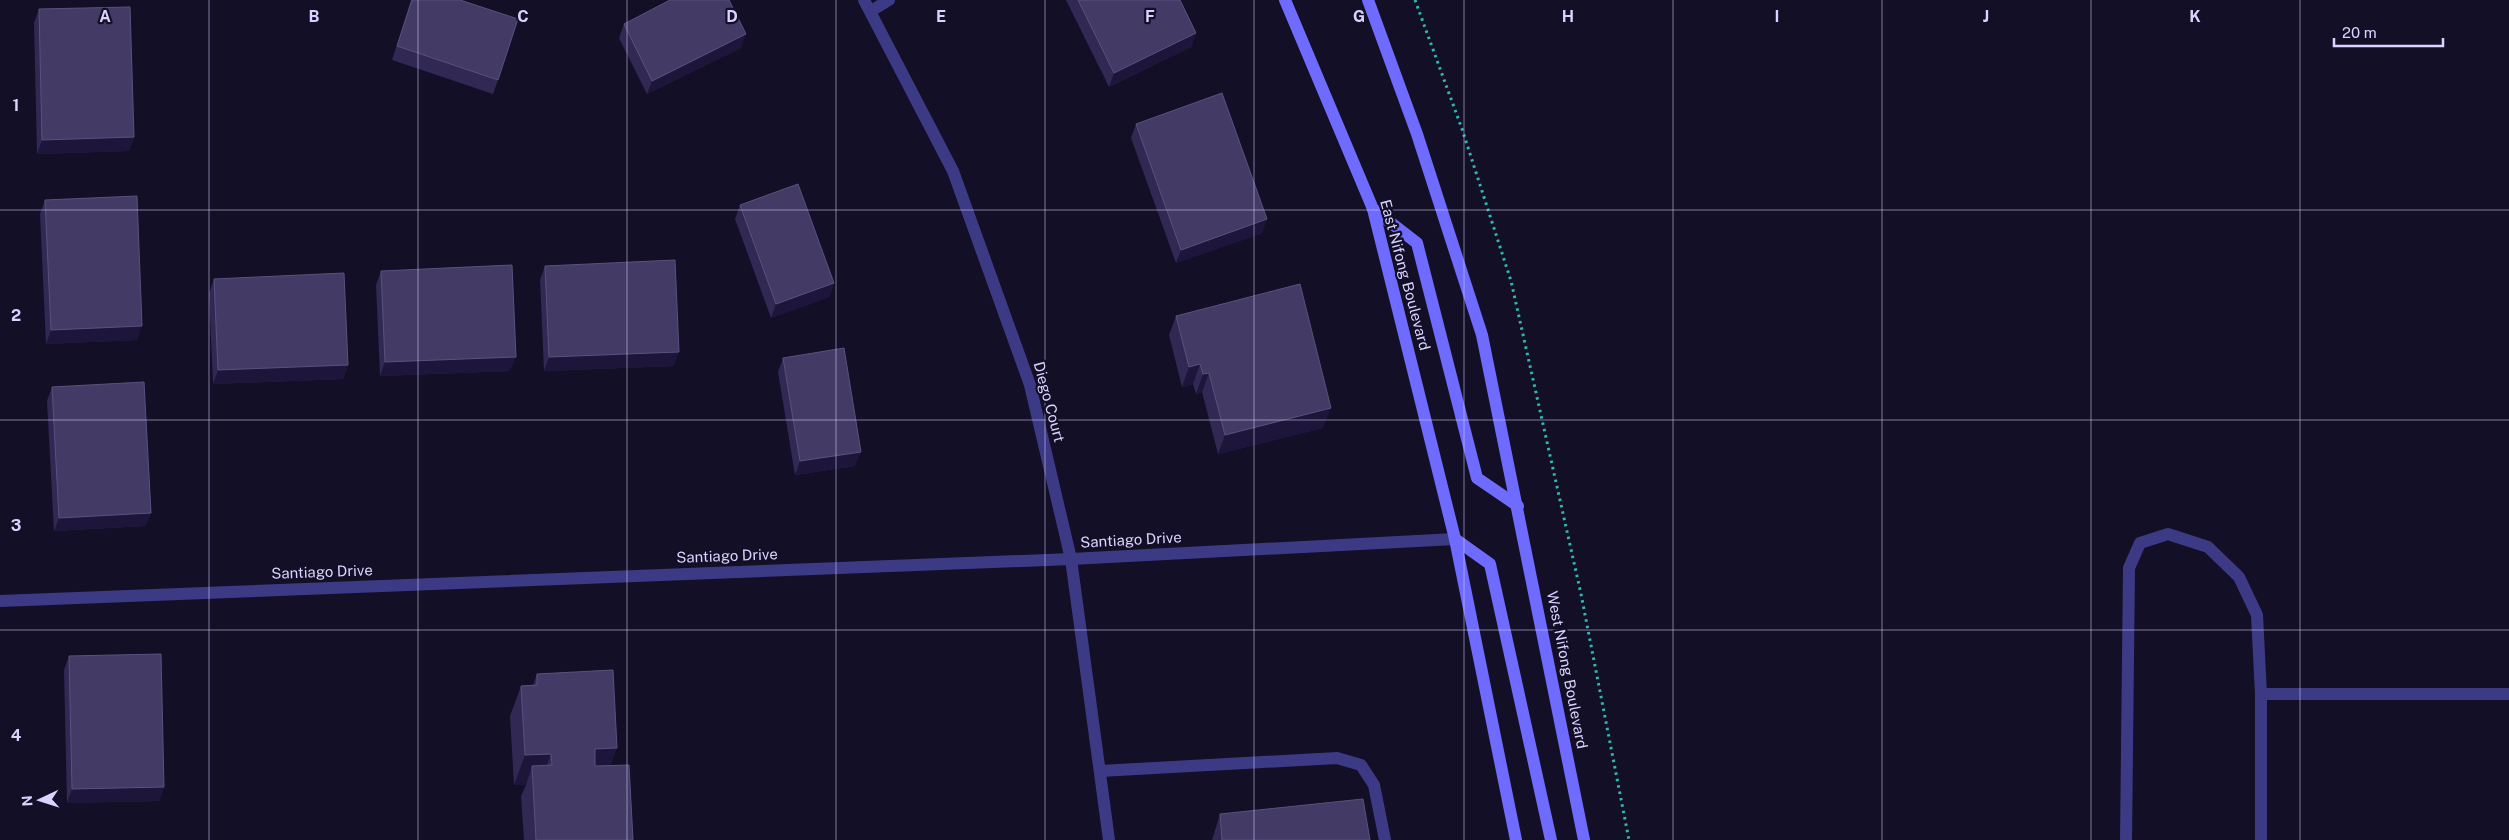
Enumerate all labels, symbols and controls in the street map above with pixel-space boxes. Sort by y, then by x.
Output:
text: A [99,7,111,26]
text: B [309,7,320,26]
text: C [517,7,529,26]
text: D [726,7,738,26]
text: E [936,7,946,26]
text: F [1145,7,1155,26]
text: G [1353,7,1365,26]
text: H [1562,7,1574,26]
text: I [1775,7,1779,26]
text: J [1983,7,1989,26]
text: K [2189,7,2201,26]
scale bar [2334,15,2443,47]
text: 20 m [2342,24,2377,41]
text: 1 [13,96,19,115]
street label: East Nifong Boulevard [1377,198,1434,352]
text: 2 [11,306,21,325]
street label: Diego Court [1031,360,1068,444]
text: 3 [11,516,21,535]
street label: Santiago Drive [1080,528,1182,551]
street label: Santiago Drive [676,545,778,566]
street label: Santiago Drive [271,561,373,582]
street label: West Nifong Boulevard [1544,590,1591,750]
text: 4 [11,726,22,745]
north arrow [15,775,65,825]
text: N [19,795,35,807]

